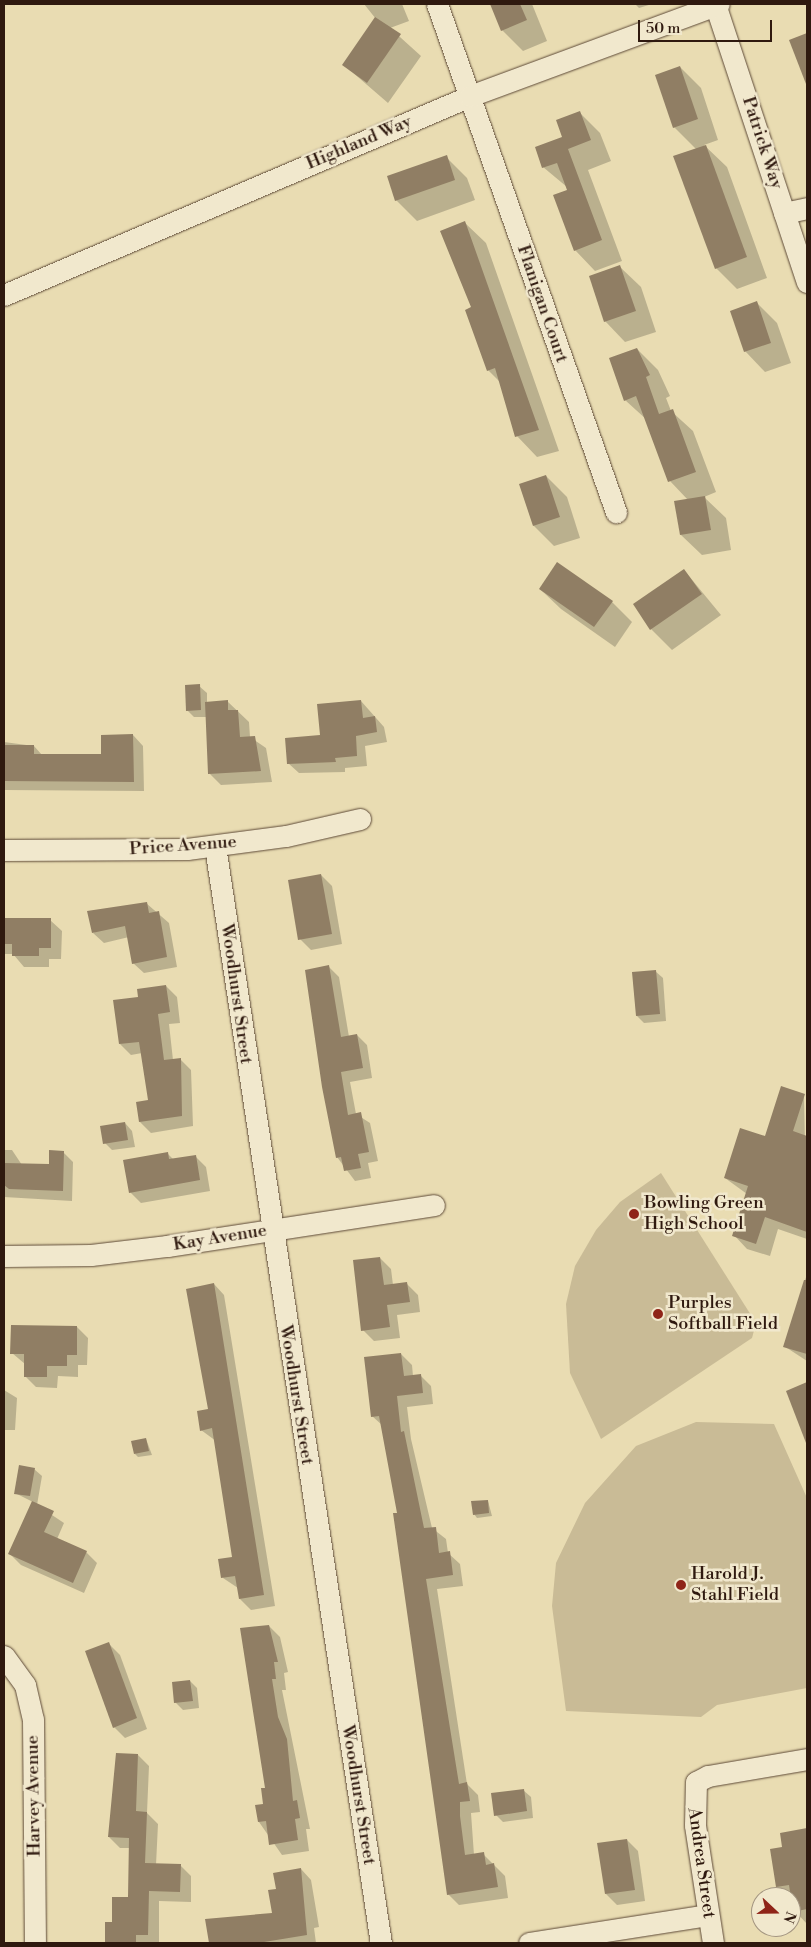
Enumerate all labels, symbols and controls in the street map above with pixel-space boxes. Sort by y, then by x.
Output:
scale bar [641,10,775,42]
text: 50 m [646,19,680,38]
street label: Patrick Way [737,94,787,192]
street label: Highland Way [303,111,415,175]
street label: Flanigan Court [512,242,572,366]
street label: Price Avenue [129,831,237,861]
street label: Woodhurst Street [215,923,257,1065]
place label: Bowling Green High School [644,1193,764,1236]
marker: Bowling Green High School [628,1208,640,1220]
street label: Kay Avenue [172,1220,268,1256]
place label: Purples Softball Field [668,1293,778,1336]
marker: Purples Softball Field [652,1308,664,1320]
street label: Woodhurst Street [274,1324,318,1466]
place label: Harold J. Stahl Field [691,1564,779,1606]
marker: Harold J. Stahl Field [675,1579,687,1591]
street label: Woodhurst Street [336,1724,380,1866]
street label: Harvey Avenue [22,1735,46,1857]
street label: Andrea Street [683,1806,719,1920]
north arrow [751,1887,801,1937]
text: N [779,1909,799,1925]

